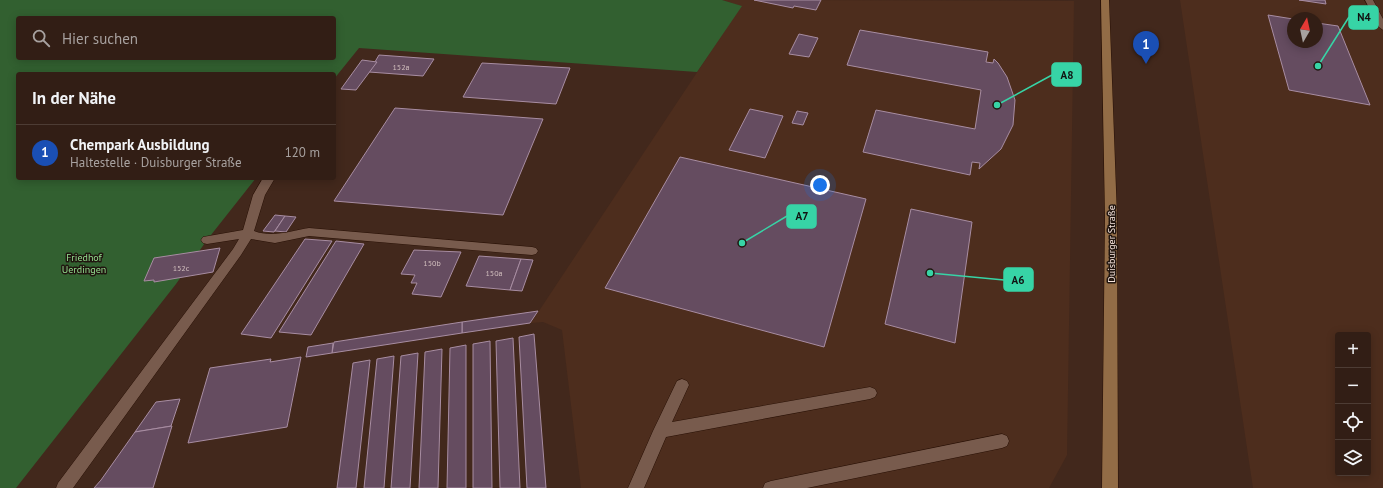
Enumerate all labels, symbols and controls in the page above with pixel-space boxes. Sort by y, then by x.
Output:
callout: N4 [1349,6,1378,29]
text: N4 [1357,10,1371,24]
north arrow [1287,12,1323,48]
search box [16,16,336,60]
icon: search [30,27,52,49]
text: Hier suchen [62,29,138,48]
pin: 1 [1133,31,1159,64]
house number: 152a [392,62,410,72]
callout: A8 [1052,63,1081,86]
text: A8 [1061,68,1073,82]
text: In der Nähe [32,87,116,109]
text: Chempark Ausbildung [70,135,210,154]
text: 1 [41,144,49,161]
text: 120 m [285,144,320,161]
text: Haltestelle · Duisburger Straße [70,154,242,171]
your location [810,175,830,195]
callout: A7 [787,205,816,228]
street label: Duisburger Straße [1105,205,1118,283]
text: A7 [796,209,808,223]
park label: Friedhof Uerdingen [62,251,106,276]
house number: 150b [423,258,441,268]
house number: 152c [173,263,190,273]
house number: 150a [485,268,503,278]
callout: A6 [1004,268,1033,291]
text: A6 [1012,273,1024,287]
map controls [1335,332,1371,476]
button: + [1335,332,1371,368]
button: − [1335,368,1371,404]
button: locate [1335,404,1371,440]
button: layers [1335,440,1371,476]

